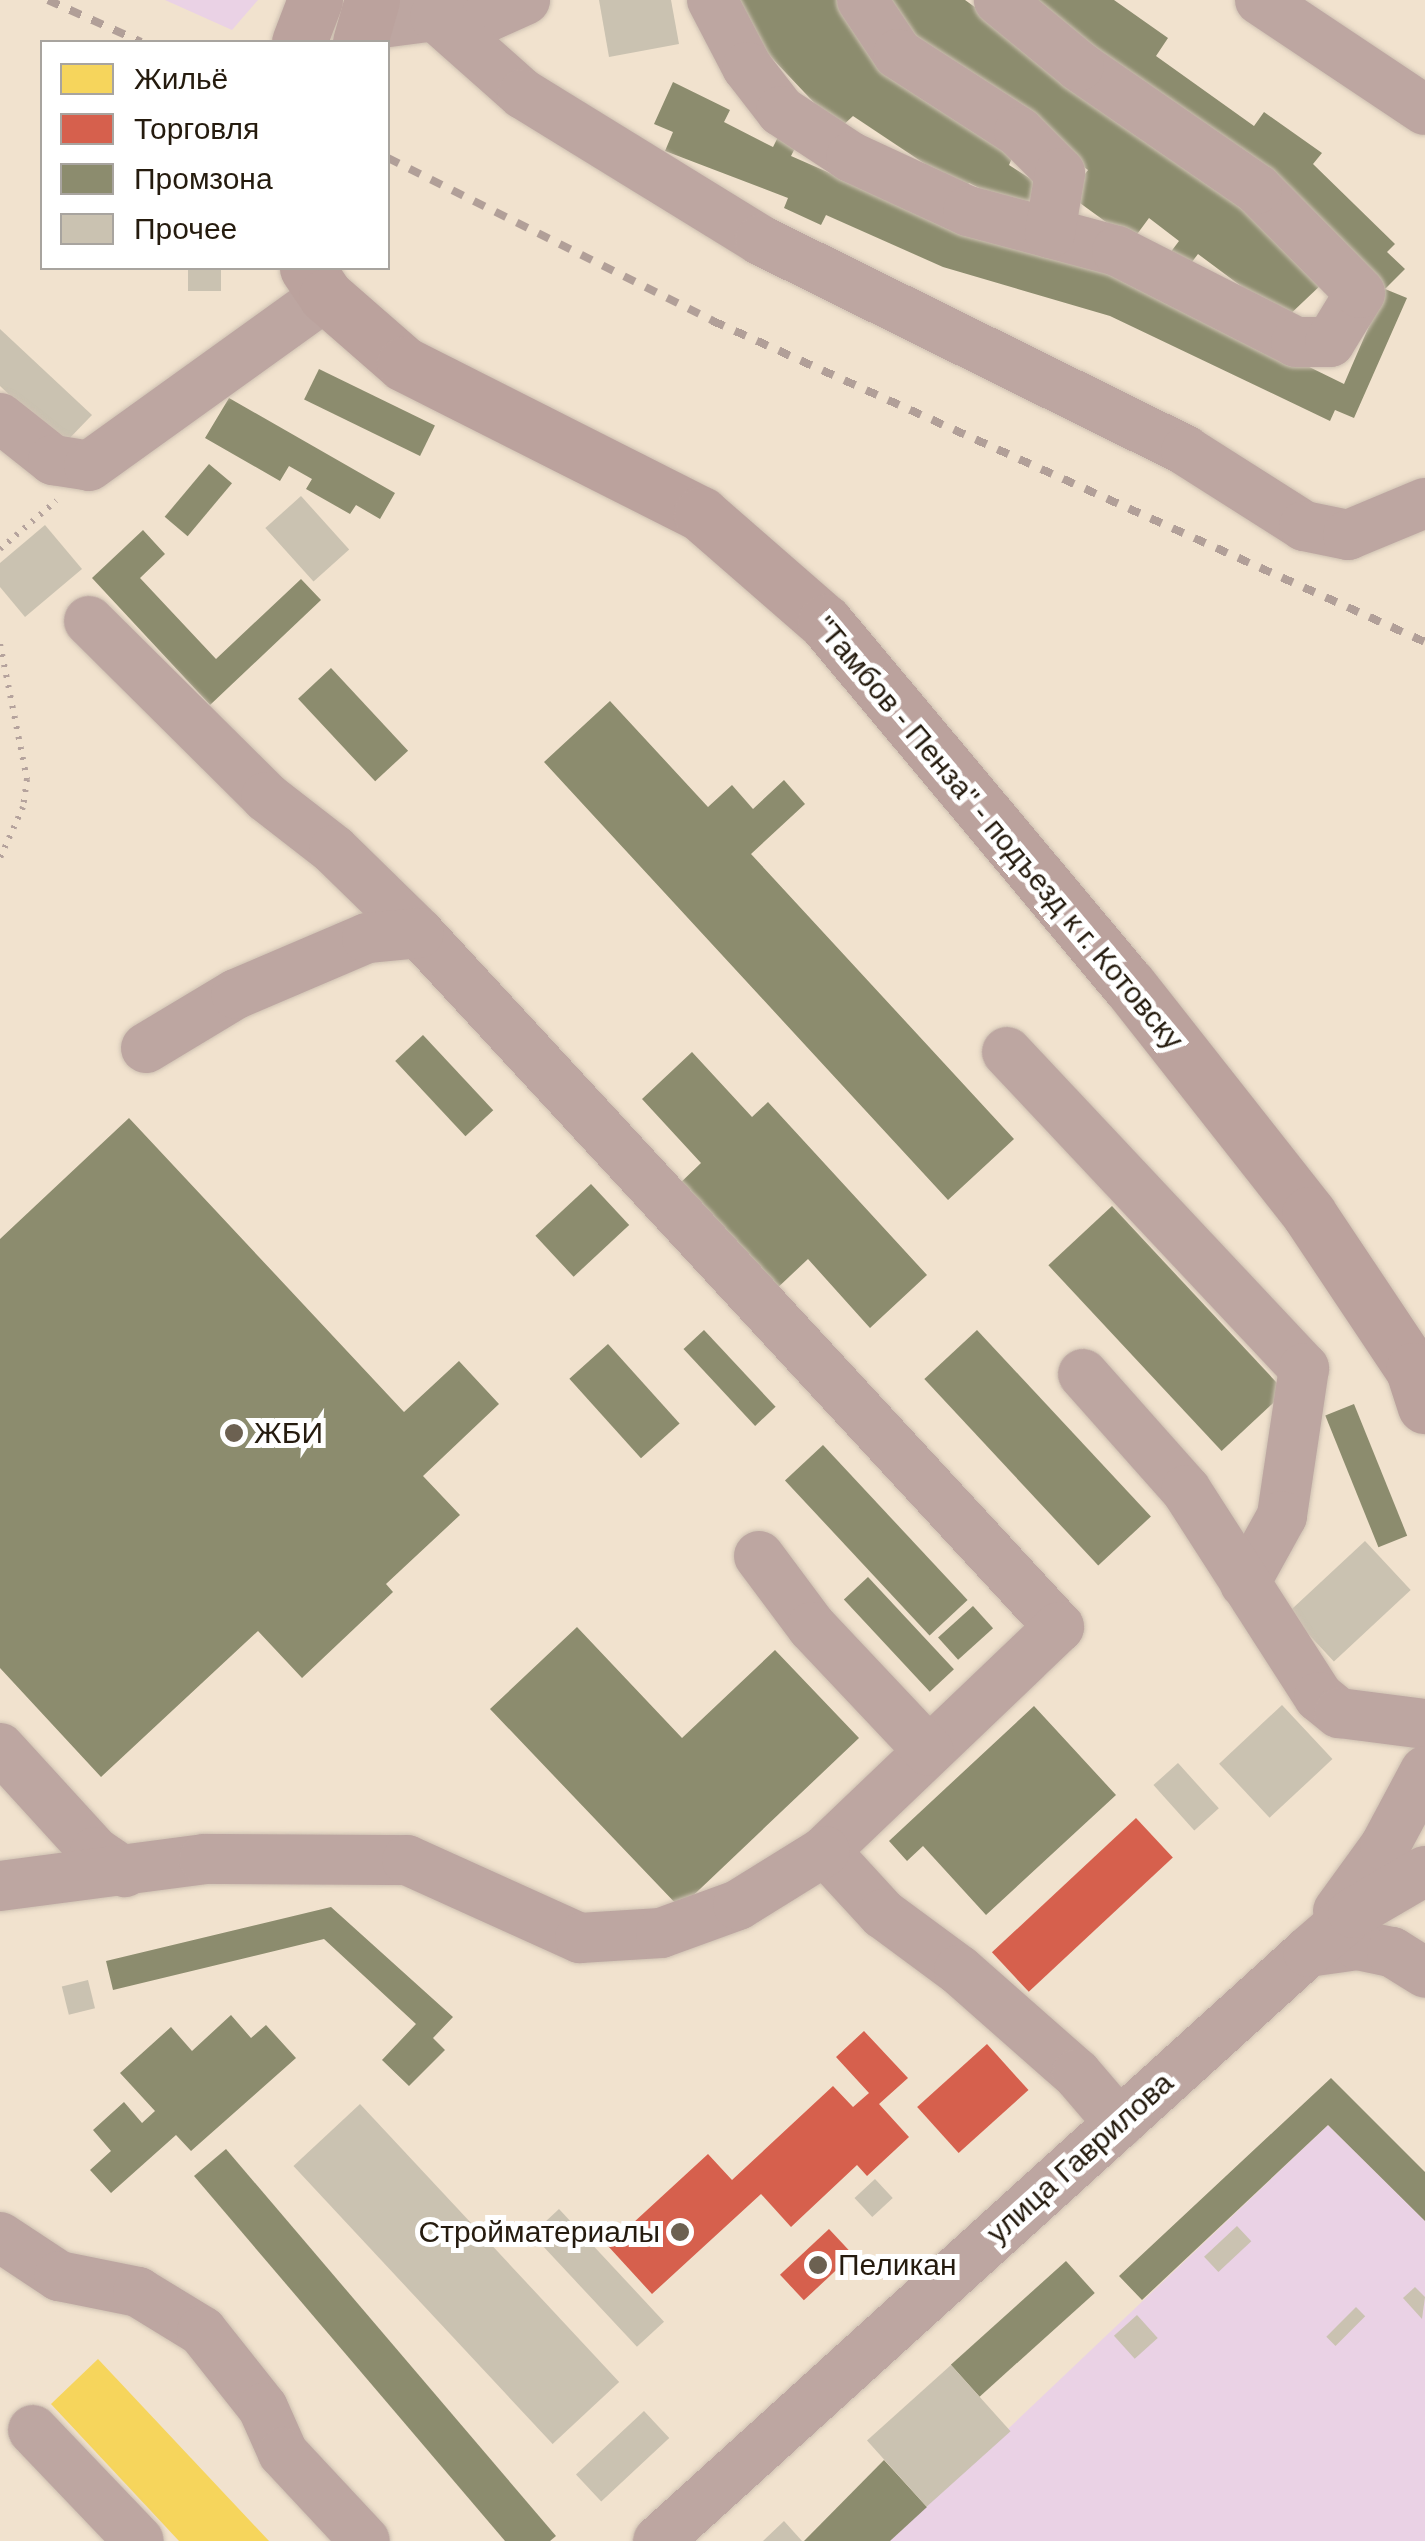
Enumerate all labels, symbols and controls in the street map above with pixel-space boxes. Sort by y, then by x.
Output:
legend [40,40,390,270]
text: Жильё [134,62,228,95]
text: Торговля [134,112,259,145]
text: Промзона [134,162,273,195]
text: Прочее [134,212,237,245]
street label: "Тамбов - Пенза" - подъезд к г. Котовску [807,609,1191,1057]
place label: ЖБИ [254,1415,323,1451]
marker: ЖБИ [223,1422,245,1444]
street label: улица Гаврилова [979,2065,1181,2251]
place label: Стройматериалы [419,2214,660,2250]
marker: Стройматериалы [669,2221,691,2243]
place label: Пеликан [838,2247,957,2283]
marker: Пеликан [807,2254,829,2276]

